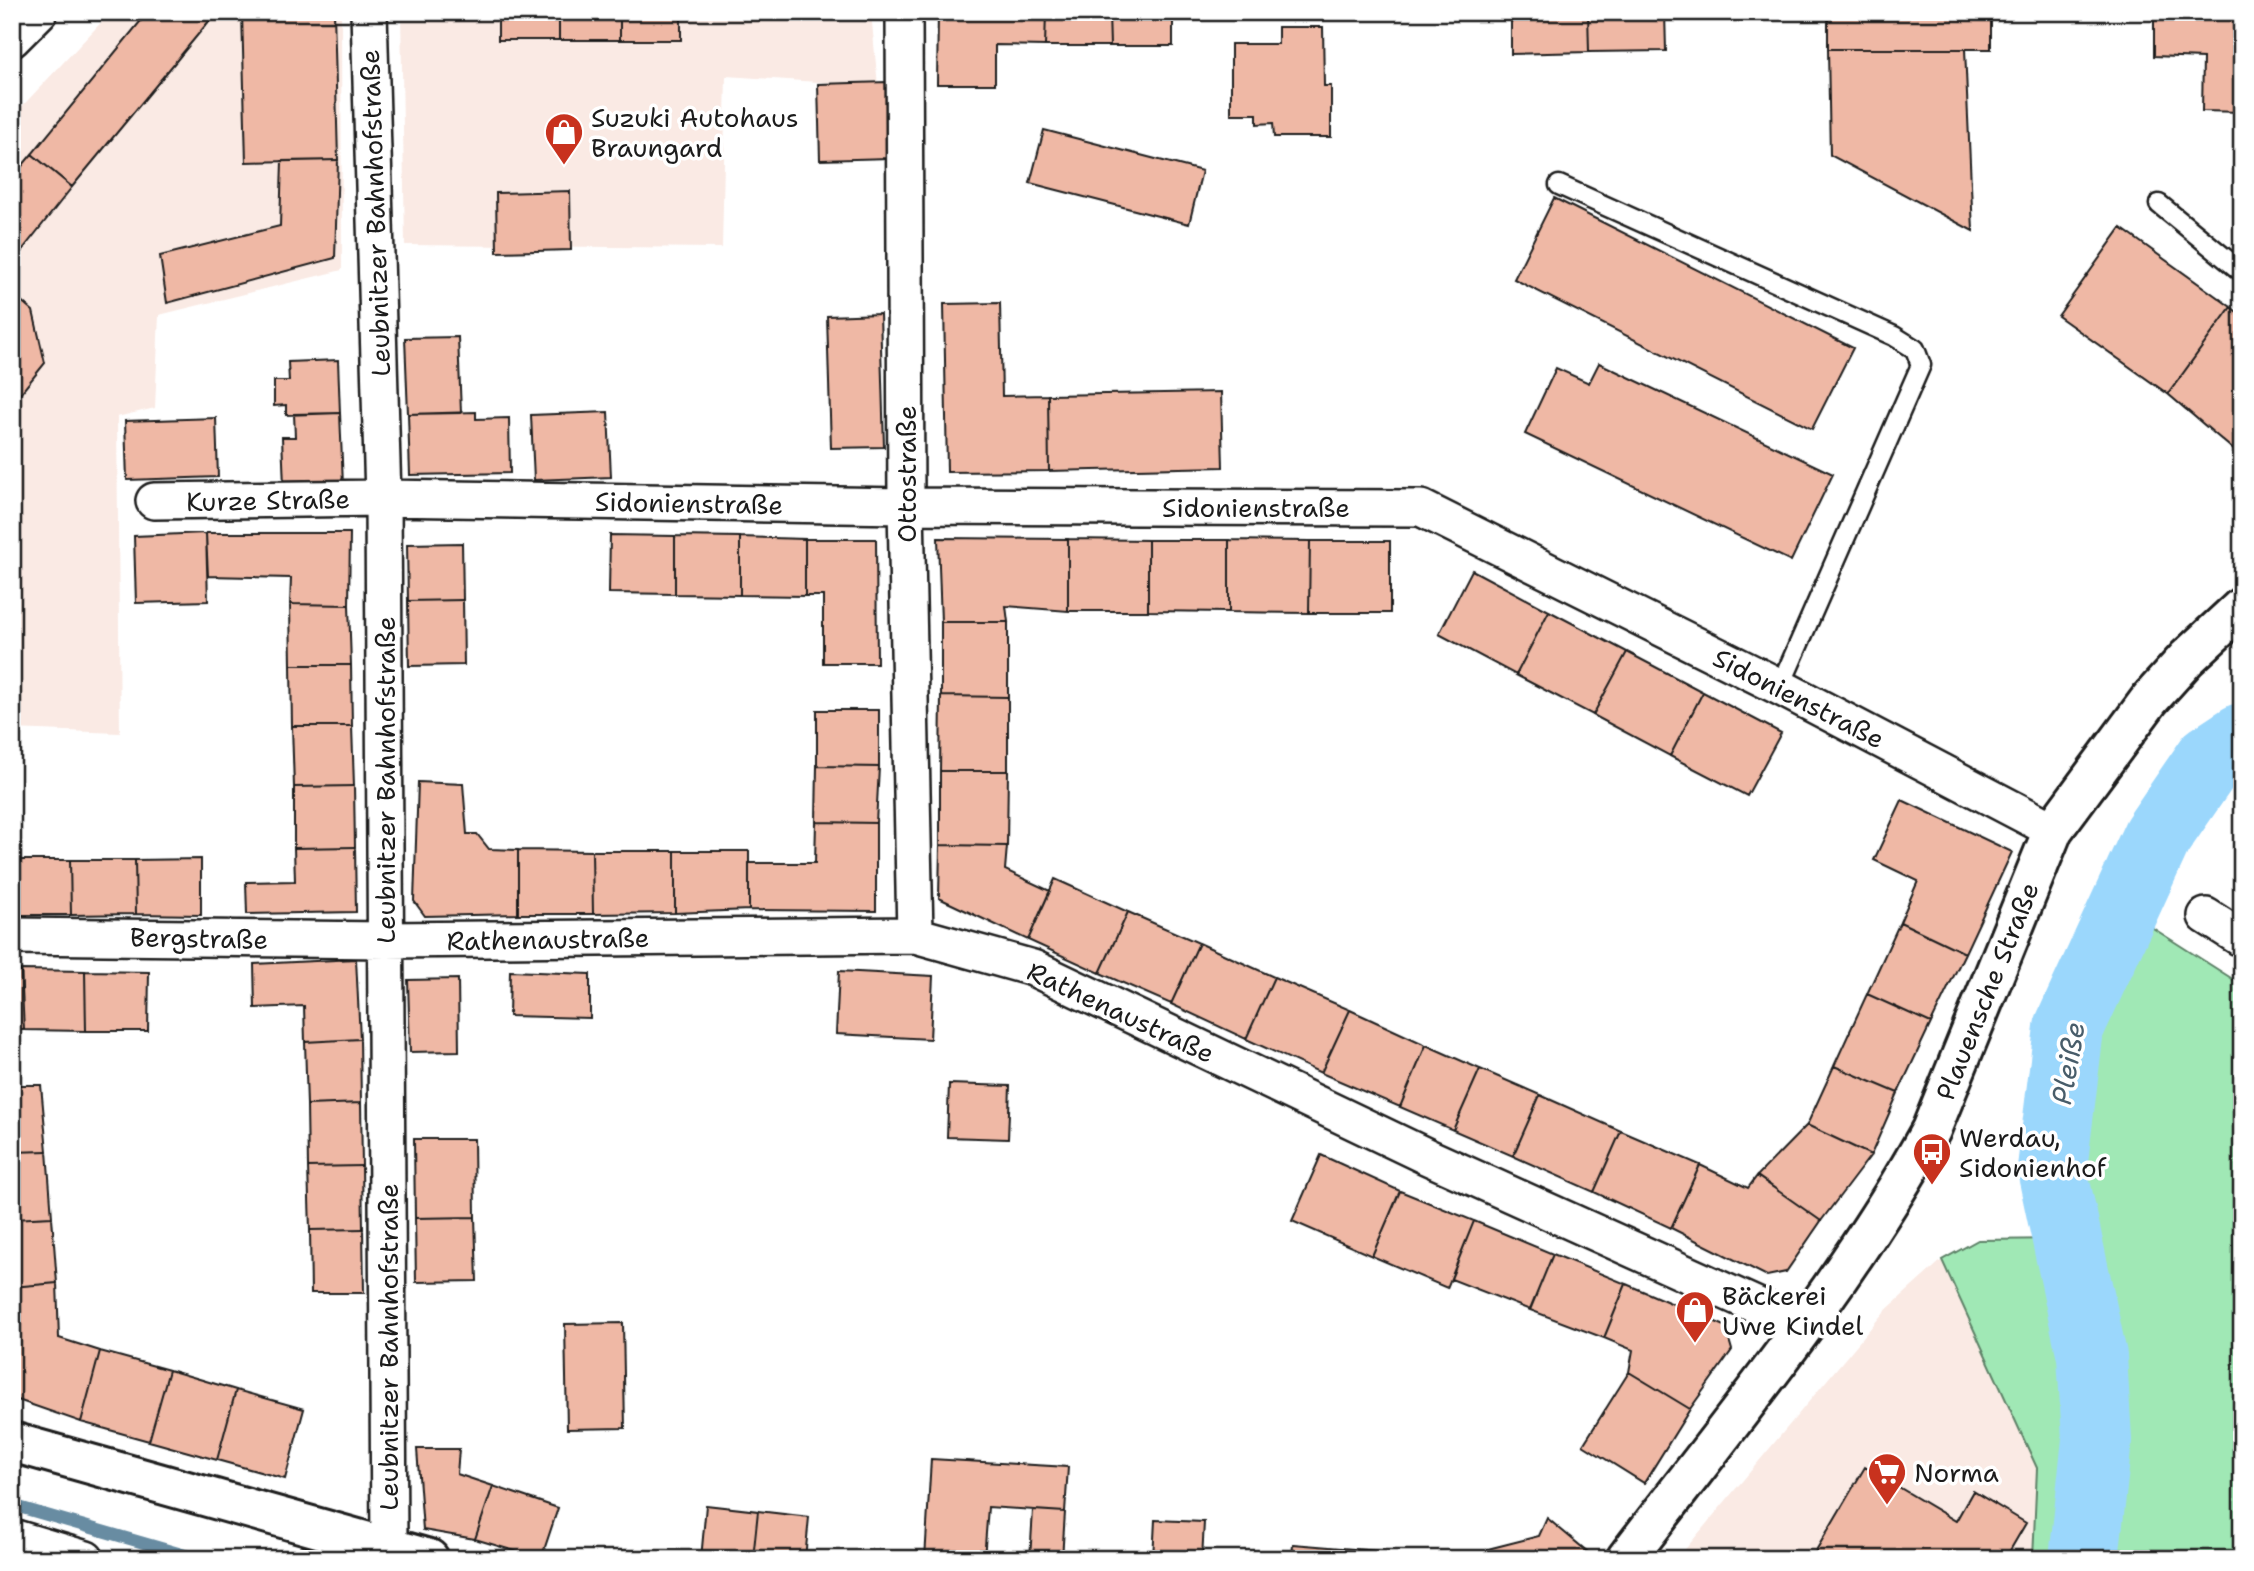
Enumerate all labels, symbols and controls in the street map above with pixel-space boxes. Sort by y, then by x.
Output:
street label: Leubnitzer Bahnhofstraße [352,49,398,377]
place label: Suzuki Autohaus Braungard [591,100,799,165]
shop icon: Suzuki Autohaus Braungard [543,111,585,166]
street label: Ottostraße [889,405,924,543]
street label: Kurze Straße [186,481,350,519]
street label: Sidonienstraße [595,484,783,522]
street label: Sidonienstraße [1162,490,1350,525]
street label: Leubnitzer Bahnhofstraße [368,616,403,944]
street label: Sidonienstraße [1707,640,1891,756]
street label: Plauensche Straße [1927,877,2047,1105]
street label: Bergstraße [130,919,268,957]
street label: Rathenaustraße [446,920,650,958]
street label: Rathenaustraße [1022,953,1220,1071]
water label: Pleiße [2042,1019,2094,1107]
place label: Werdau, Sidonienhof [1959,1120,2107,1185]
bus stop icon: Werdau, Sidonienhof [1911,1131,1953,1186]
street label: Leubnitzer Bahnhofstraße [371,1183,406,1511]
place label: Bäckerei Uwe Kindel [1722,1278,1864,1343]
shop icon: Bäckerei Uwe Kindel [1674,1289,1716,1344]
supermarket icon: Norma [1866,1451,1908,1506]
place label: Norma [1914,1455,1999,1490]

